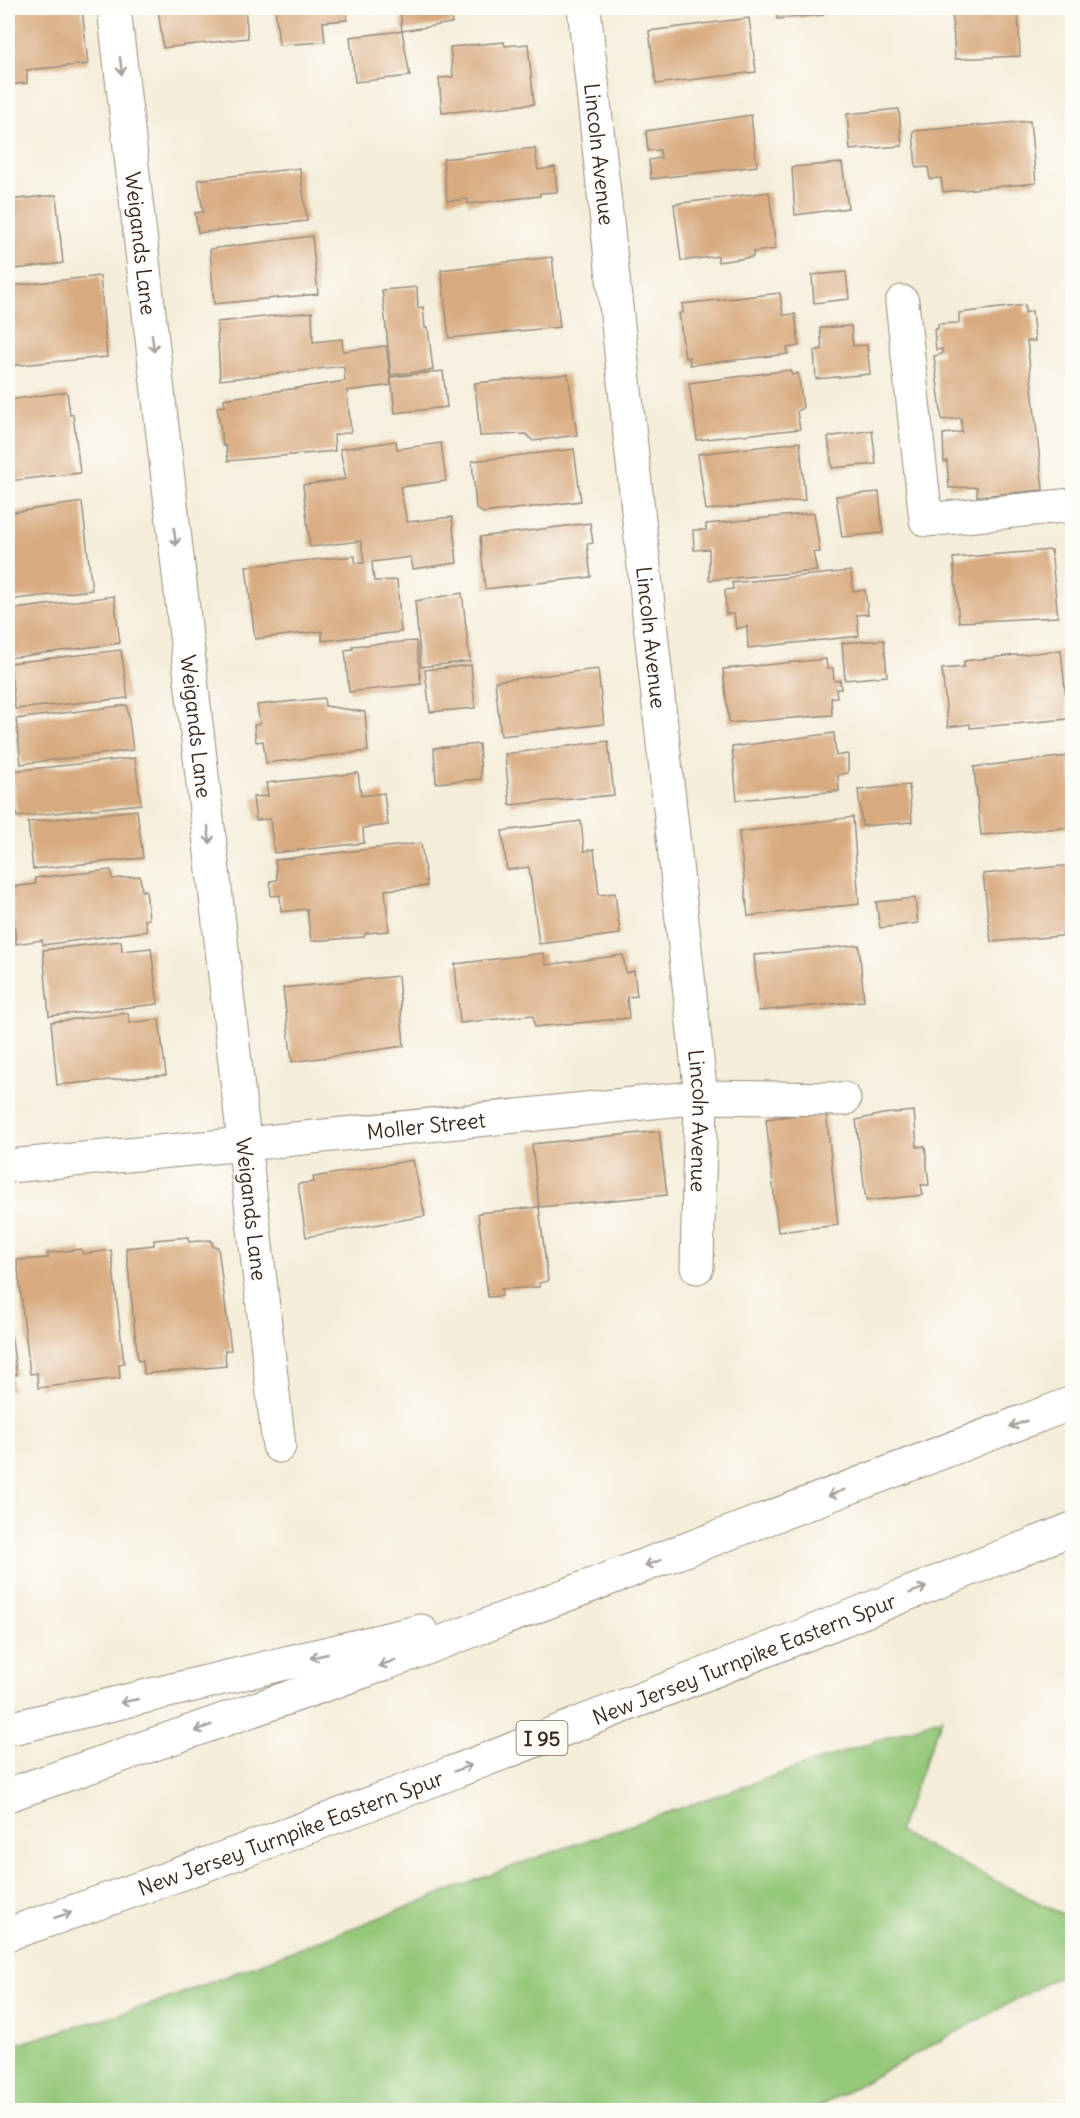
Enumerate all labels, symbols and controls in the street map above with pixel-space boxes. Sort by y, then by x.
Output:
one-way arrow [116,55,127,75]
street label: Lincoln Avenue [579,82,621,227]
street label: Weigands Lane [119,170,163,317]
one-way arrow [147,332,158,352]
one-way arrow [170,526,181,546]
street label: Lincoln Avenue [631,565,673,710]
street label: Weigands Lane [175,653,218,799]
one-way arrow [204,824,215,844]
street label: Lincoln Avenue [682,1048,715,1193]
street label: Moller Street [365,1106,487,1145]
street label: Weigands Lane [230,1136,273,1282]
one-way arrow [1009,1419,1028,1430]
one-way arrow [827,1489,845,1500]
one-way arrow [645,1558,663,1569]
one-way arrow [908,1584,927,1595]
street label: New Jersey Turnpike Eastern Spur [589,1586,900,1731]
one-way arrow [310,1650,329,1662]
one-way arrow [378,1658,396,1669]
one-way arrow [120,1695,139,1707]
road number: I 95 [516,1721,568,1755]
one-way arrow [194,1723,213,1734]
one-way arrow [453,1762,472,1773]
street label: New Jersey Turnpike Eastern Spur [134,1764,447,1901]
one-way arrow [53,1908,72,1919]

